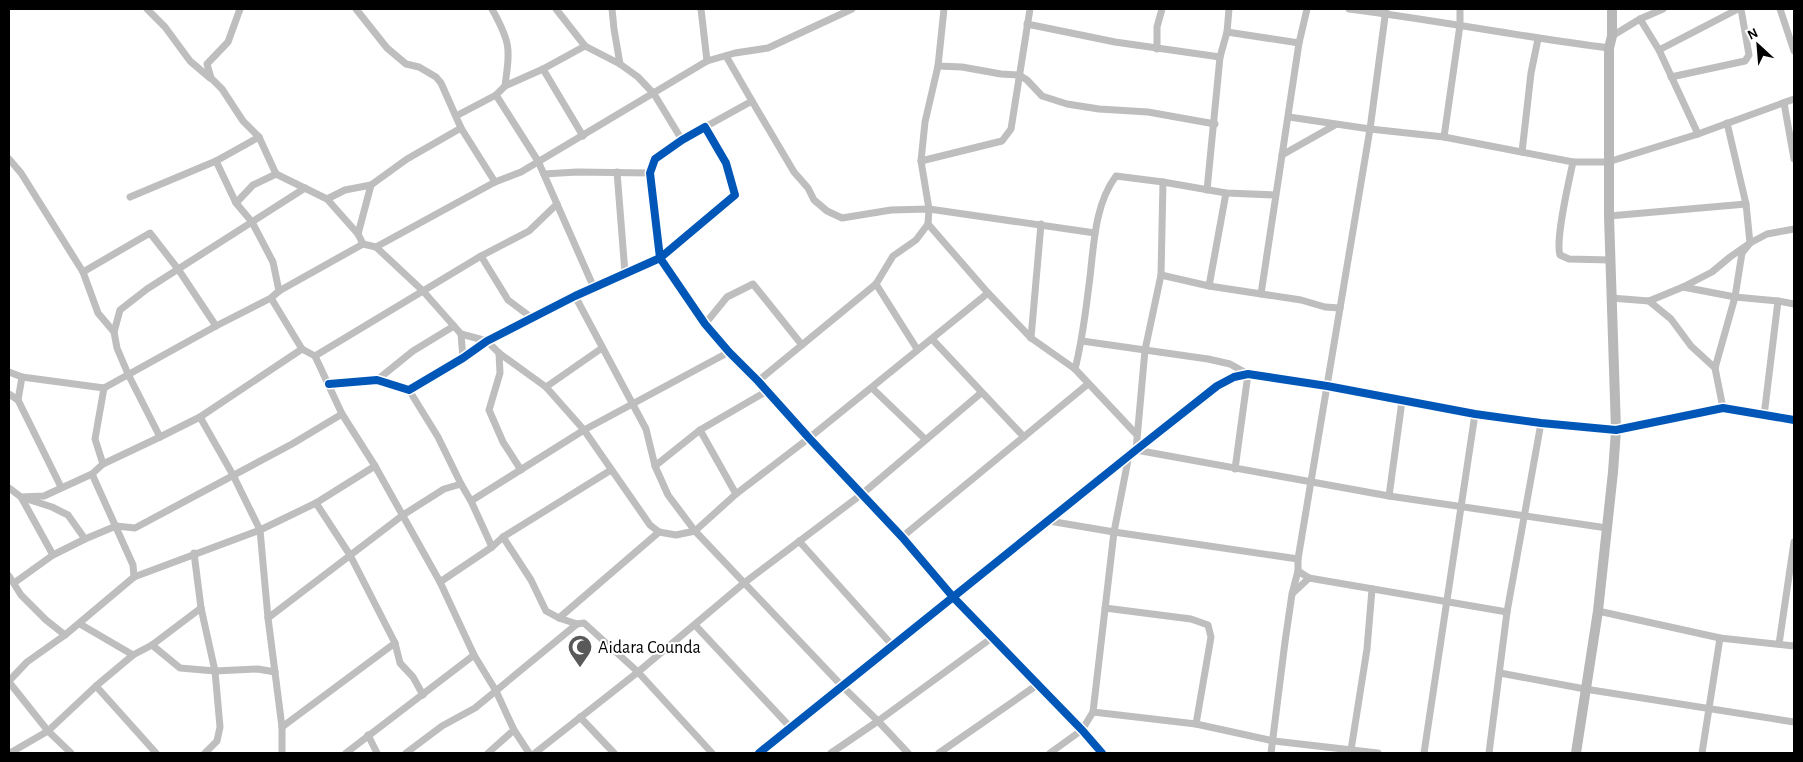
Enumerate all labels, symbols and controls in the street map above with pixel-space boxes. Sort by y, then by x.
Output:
north arrow [1733,20,1783,70]
text: N [1745,26,1760,43]
mosque icon: Aidara Counda [567,634,593,668]
place label: Aidara Counda [598,639,701,657]

